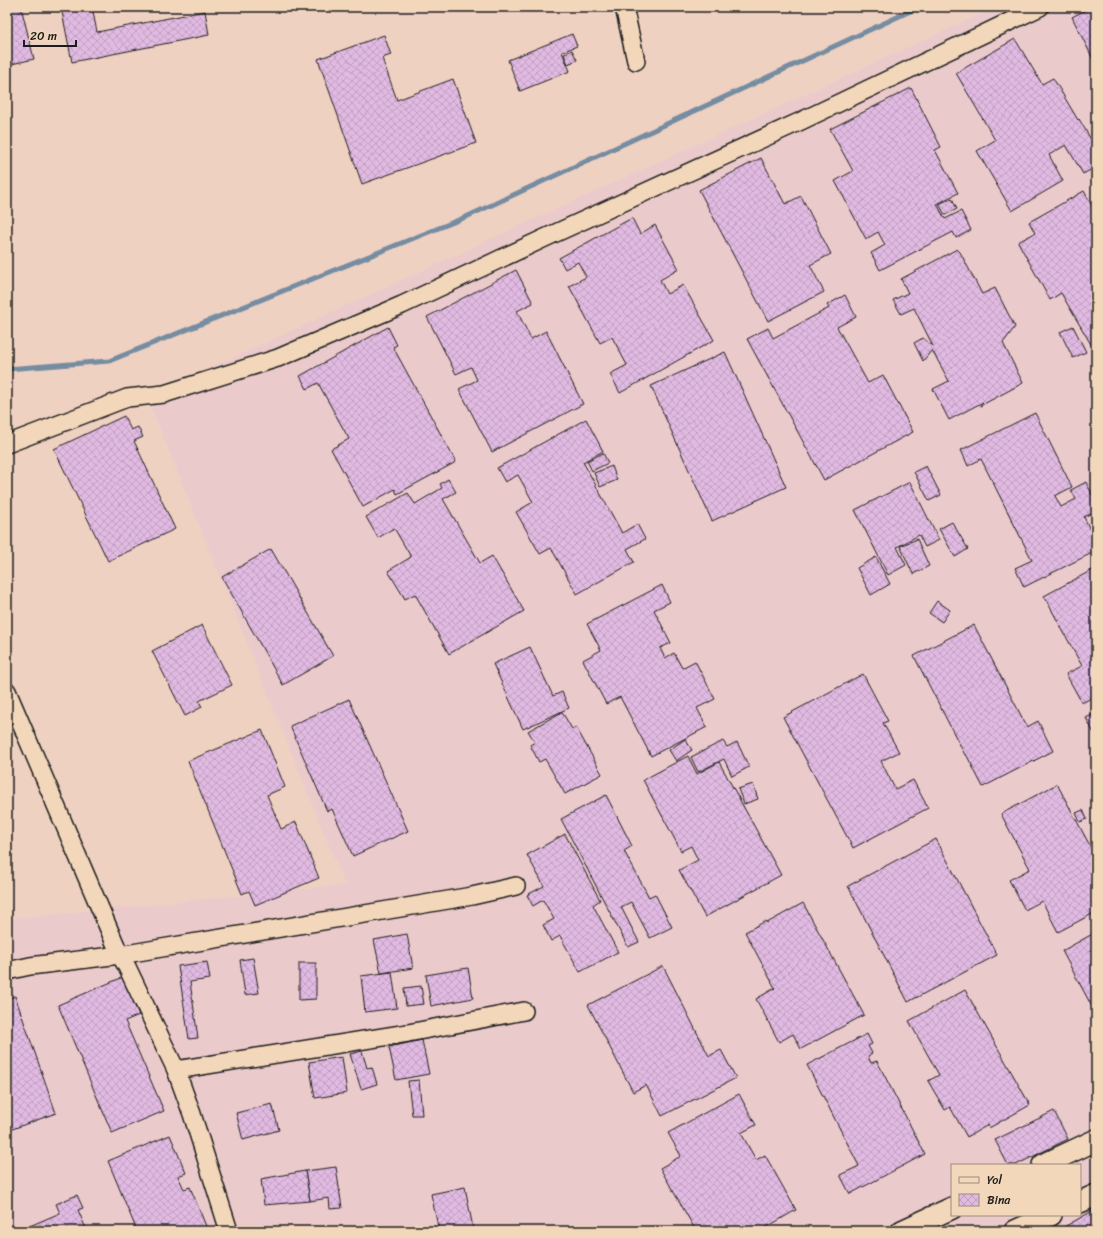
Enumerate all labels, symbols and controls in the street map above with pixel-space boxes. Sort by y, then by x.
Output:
scale bar [24,22,76,48]
text: 20 m [30,25,57,47]
legend [951,1164,1081,1216]
text: Yol [987,1169,1002,1191]
text: Bina [987,1189,1011,1211]

